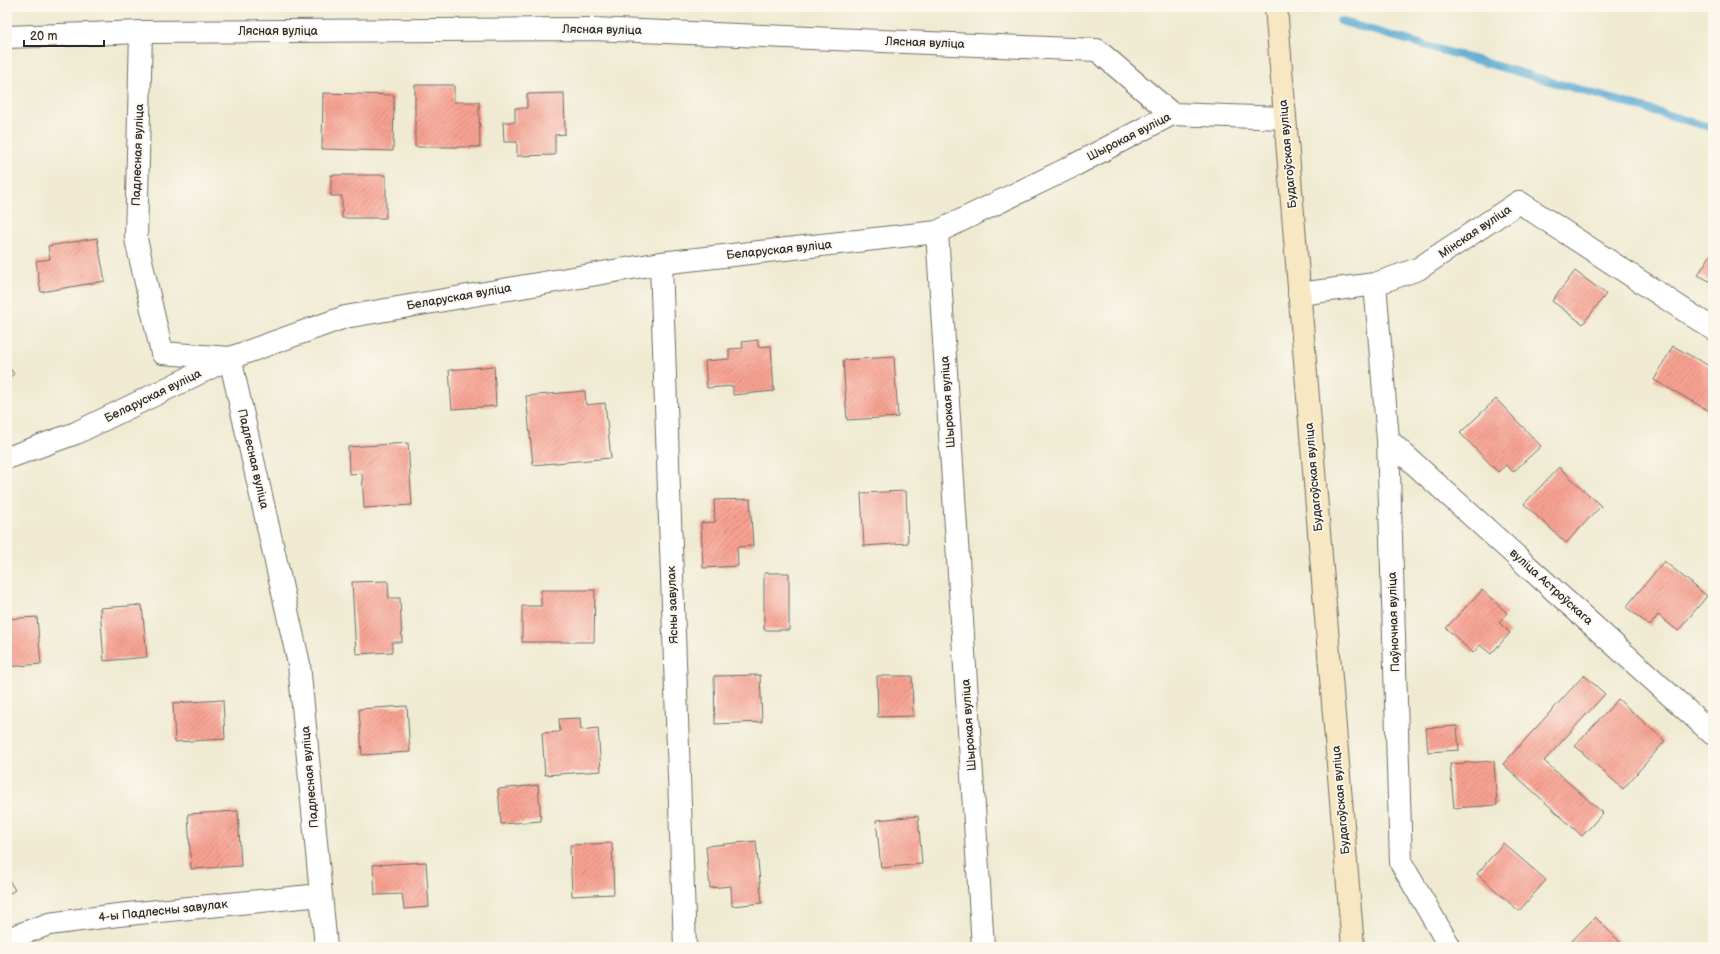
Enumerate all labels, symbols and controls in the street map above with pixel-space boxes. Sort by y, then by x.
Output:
scale bar [24,22,104,48]
street label: Лясная вуліца [561,22,642,38]
street label: Лясная вуліца [237,24,318,39]
text: 20 m [30,29,57,44]
street label: Лясная вуліца [884,34,965,52]
street label: Будагоўская вуліца [1276,99,1300,209]
street label: Падлесная вуліца [129,104,147,206]
street label: Шырокая вуліца [1085,109,1173,165]
street label: Мінская вуліца [1436,202,1514,262]
street label: Беларуская вуліца [725,237,833,263]
street label: Беларуская вуліца [405,280,513,314]
street label: Шырокая вуліца [937,355,959,449]
street label: Беларуская вуліца [102,366,204,426]
street label: Падлесная вуліца [234,407,272,511]
street label: Будагоўская вуліца [1302,422,1326,532]
street label: вуліца Астроўскага [1506,546,1596,628]
street label: Ясны завулак [664,565,682,644]
street label: Паўночная вуліца [1385,572,1403,672]
street label: Шырокая вуліца [958,678,980,772]
street label: Падлесная вуліца [298,725,322,829]
street label: Будагоўская вуліца [1329,745,1353,855]
street label: 4-ы Падлесны завулак [98,897,229,925]

